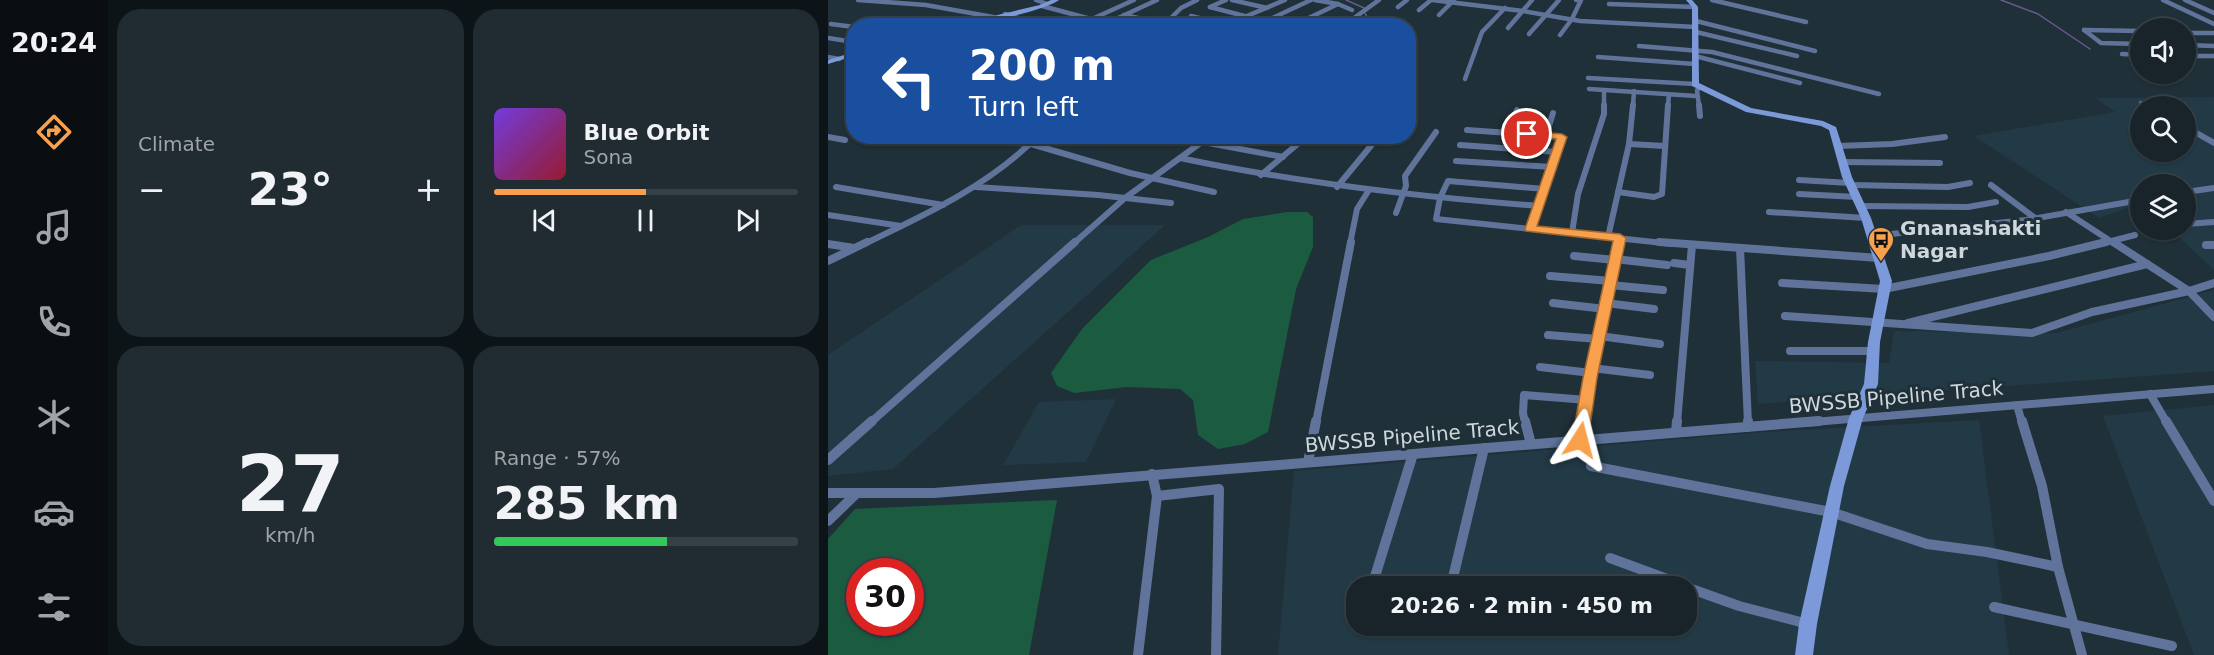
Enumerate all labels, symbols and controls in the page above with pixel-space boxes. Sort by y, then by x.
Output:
map controls [2130,18,2196,240]
button: sound [2130,18,2196,84]
text: 20:24 [11,27,97,58]
text: 200 m [969,41,1115,90]
icon: left [870,42,948,120]
text: Turn left [969,91,1079,122]
button: search [2130,96,2196,162]
pin [1501,108,1552,159]
icon: directions [33,111,75,153]
icon: arrive [1510,117,1543,150]
text: Blue Orbit [584,120,709,145]
text: Climate [138,132,215,156]
text: Sona [584,145,633,169]
text: 23° [248,163,333,216]
text: − [138,170,166,209]
text: + [415,170,443,209]
button: layers [2130,174,2196,240]
icon: previous [528,204,561,237]
icon: pause [629,204,662,237]
icon: next [731,204,764,237]
icon: music [33,206,75,248]
place label: Gnanashakti Nagar [1900,216,2041,263]
bus stop icon: Gnanashakti Nagar [1866,225,1896,263]
icon: phone [33,301,75,343]
street label: BWSSB Pipeline Track [1788,376,2005,418]
icon: climate [33,396,75,438]
position arrow [1548,408,1612,472]
street label: BWSSB Pipeline Track [1304,415,1521,457]
text: 27 [236,439,345,529]
text: Range · 57% [494,446,620,470]
text: 285 km [494,477,680,530]
icon: car [33,491,75,533]
text: km/h [265,523,315,547]
speed limit sign: 30 [846,558,924,636]
icon: filters [33,586,75,628]
text: 20:26 · 2 min · 450 m [1390,593,1653,618]

